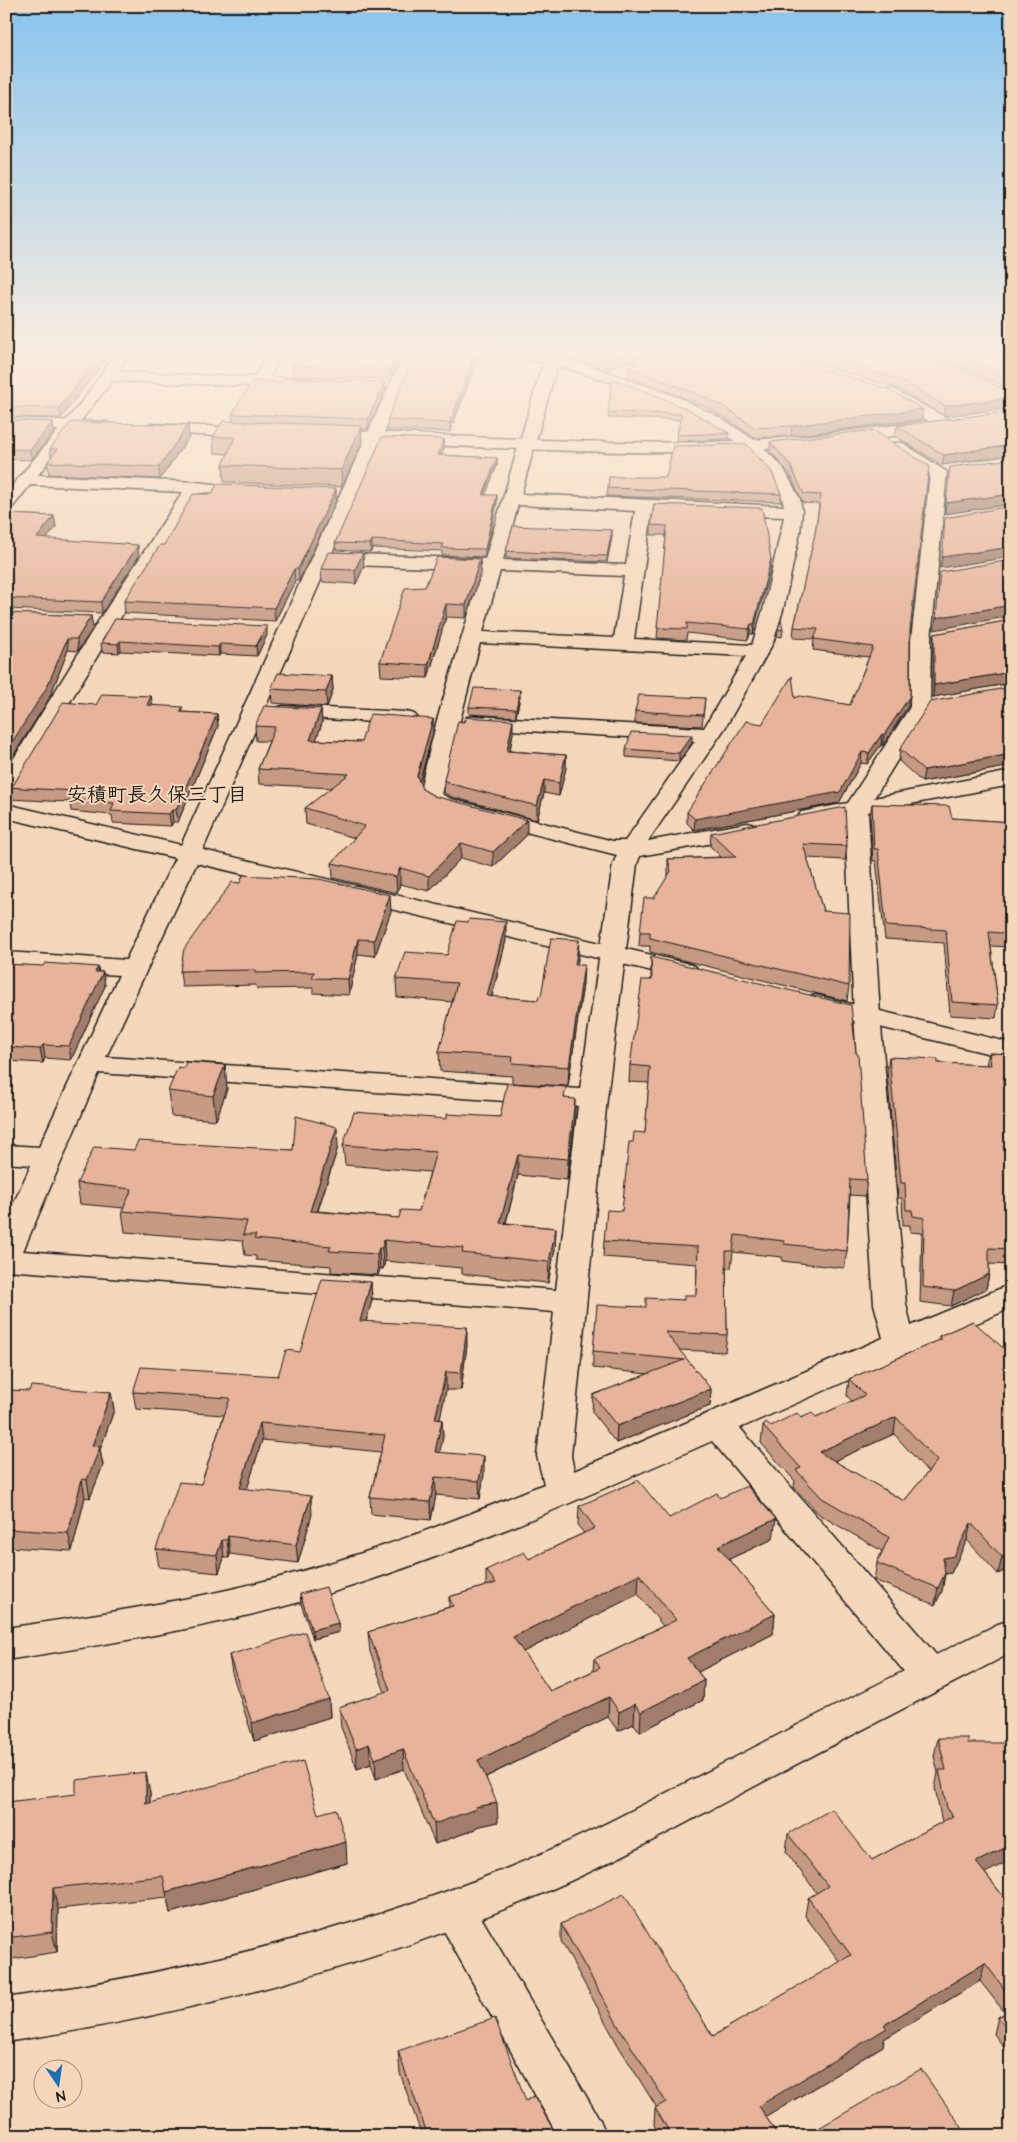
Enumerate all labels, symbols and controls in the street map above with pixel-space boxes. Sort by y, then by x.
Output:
district label: 安積町長久保三丁目 [67,781,247,809]
north arrow [32,2060,82,2110]
text: N [54,2085,67,2106]

